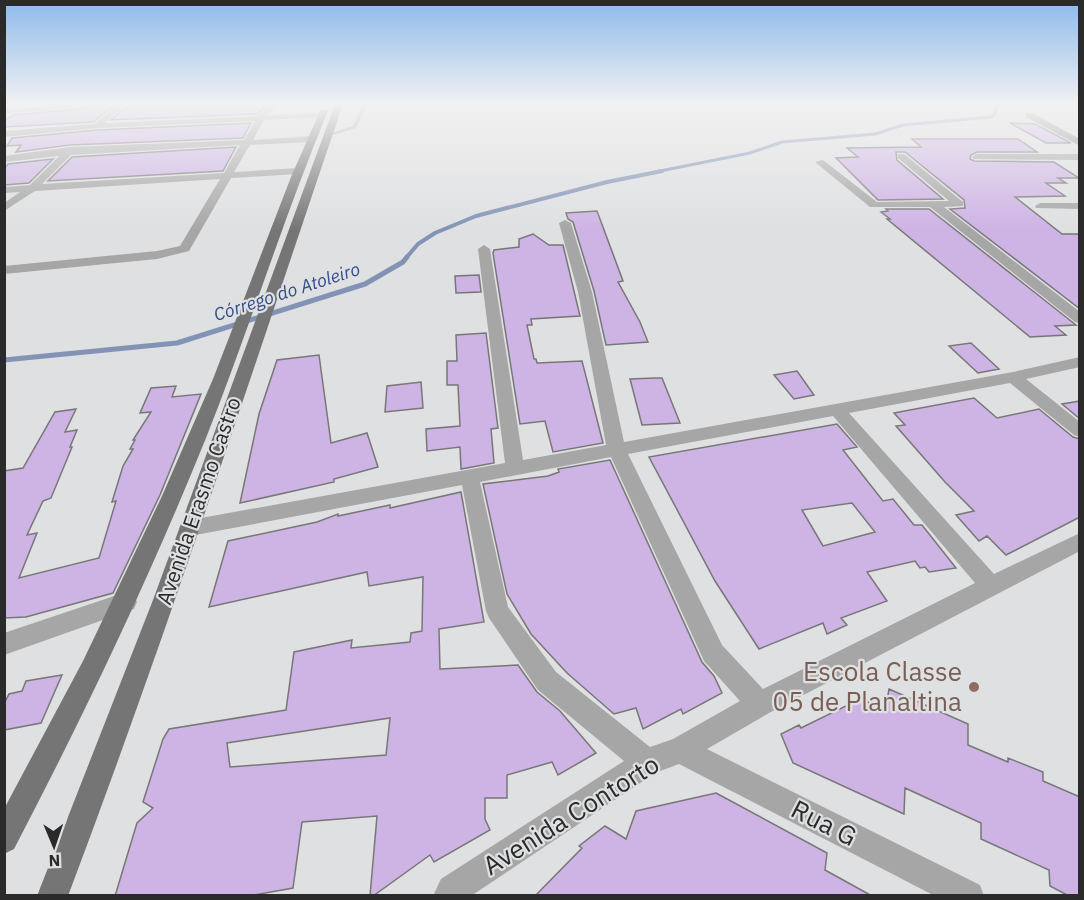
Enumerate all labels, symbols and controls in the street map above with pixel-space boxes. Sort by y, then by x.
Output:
water label: Córrego do Atoleiro [211,257,363,326]
street label: Avenida Erasmo Castro [149,393,247,608]
place label: Escola Classe 05 de Planaltina [773,654,962,718]
marker: Escola Classe 05 de Planaltina [967,680,981,694]
street label: Avenida Contorto [476,746,665,882]
street label: Rua G [786,791,863,853]
north arrow [24,816,84,876]
text: N [48,851,61,871]

